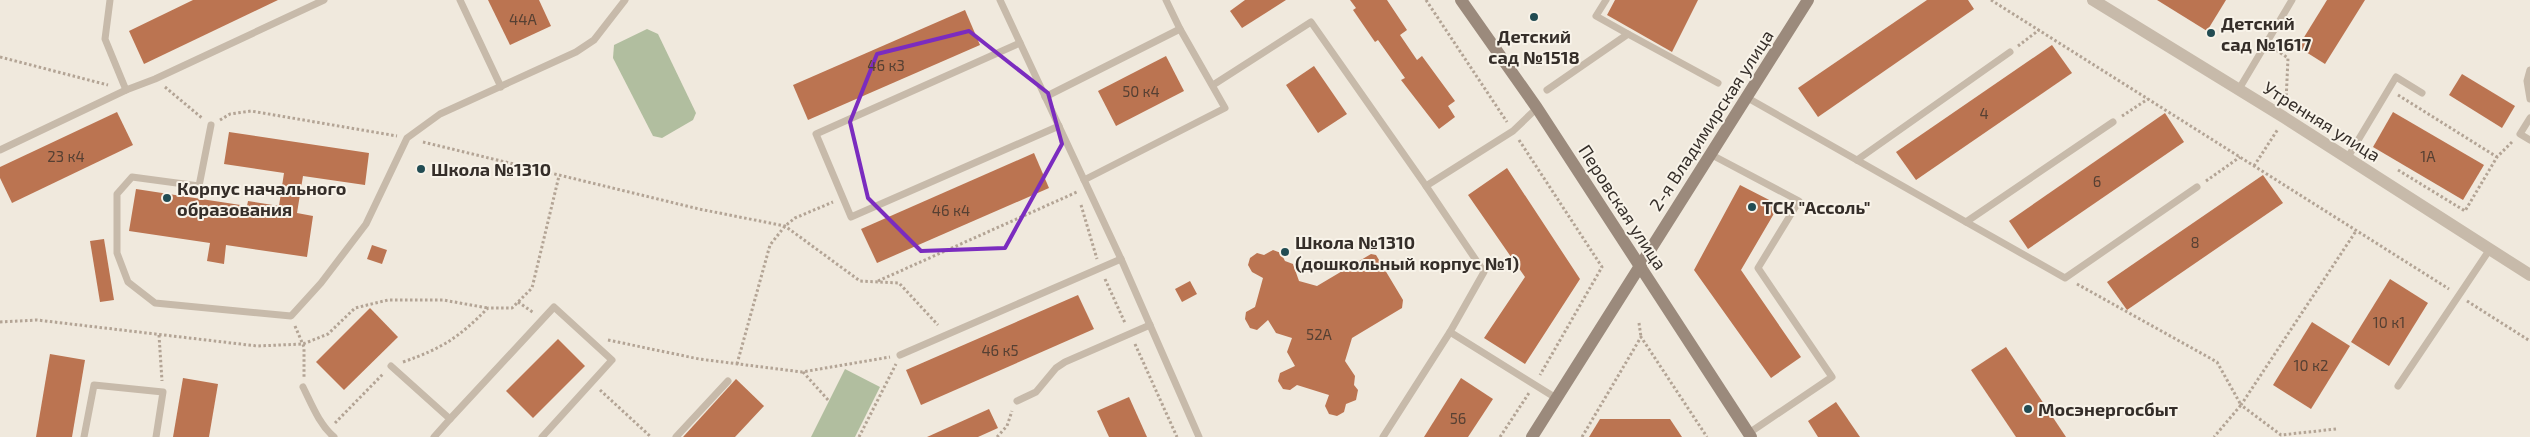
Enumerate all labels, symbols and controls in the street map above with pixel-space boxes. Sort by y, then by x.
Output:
house number: 44А [509,10,538,28]
marker: Детский сад №1518 [1528,11,1540,23]
place label: Детский сад №1617 [2221,12,2312,55]
place label: Детский сад №1518 [1488,25,1580,68]
street label: 2-я Владимирская улица [1644,25,1778,215]
marker: Детский сад №1617 [2205,27,2217,39]
house number: 46 к3 [867,56,905,74]
street label: Утренняя улица [2259,76,2385,166]
house number: 50 к4 [1122,82,1160,100]
house number: 4 [1979,104,1989,122]
street label: Перовская улица [1574,140,1672,274]
house number: 23 к4 [47,147,85,165]
house number: 1А [2420,147,2436,165]
place label: Школа №1310 [431,158,551,180]
marker: Школа №1310 [415,163,427,175]
house number: 6 [2093,172,2101,190]
place label: Корпус начального образования [177,177,346,220]
marker: Корпус начального образования [161,192,173,204]
place label: ТСК "Ассоль" [1762,196,1871,218]
house number: 46 к4 [932,201,970,219]
marker: ТСК "Ассоль" [1746,201,1758,213]
place label: Школа №1310 (дошкольный корпус №1) [1295,231,1519,274]
house number: 8 [2190,233,2200,251]
marker: Школа №1310 (дошкольный корпус №1) [1279,246,1291,258]
house number: 10 к1 [2373,313,2405,331]
house number: 52А [1306,325,1333,343]
house number: 46 к5 [981,341,1019,359]
house number: 10 к2 [2294,356,2328,374]
place label: Мосэнергосбыт [2038,398,2178,420]
marker: Мосэнергосбыт [2022,403,2034,415]
house number: 56 [1450,409,1466,427]

